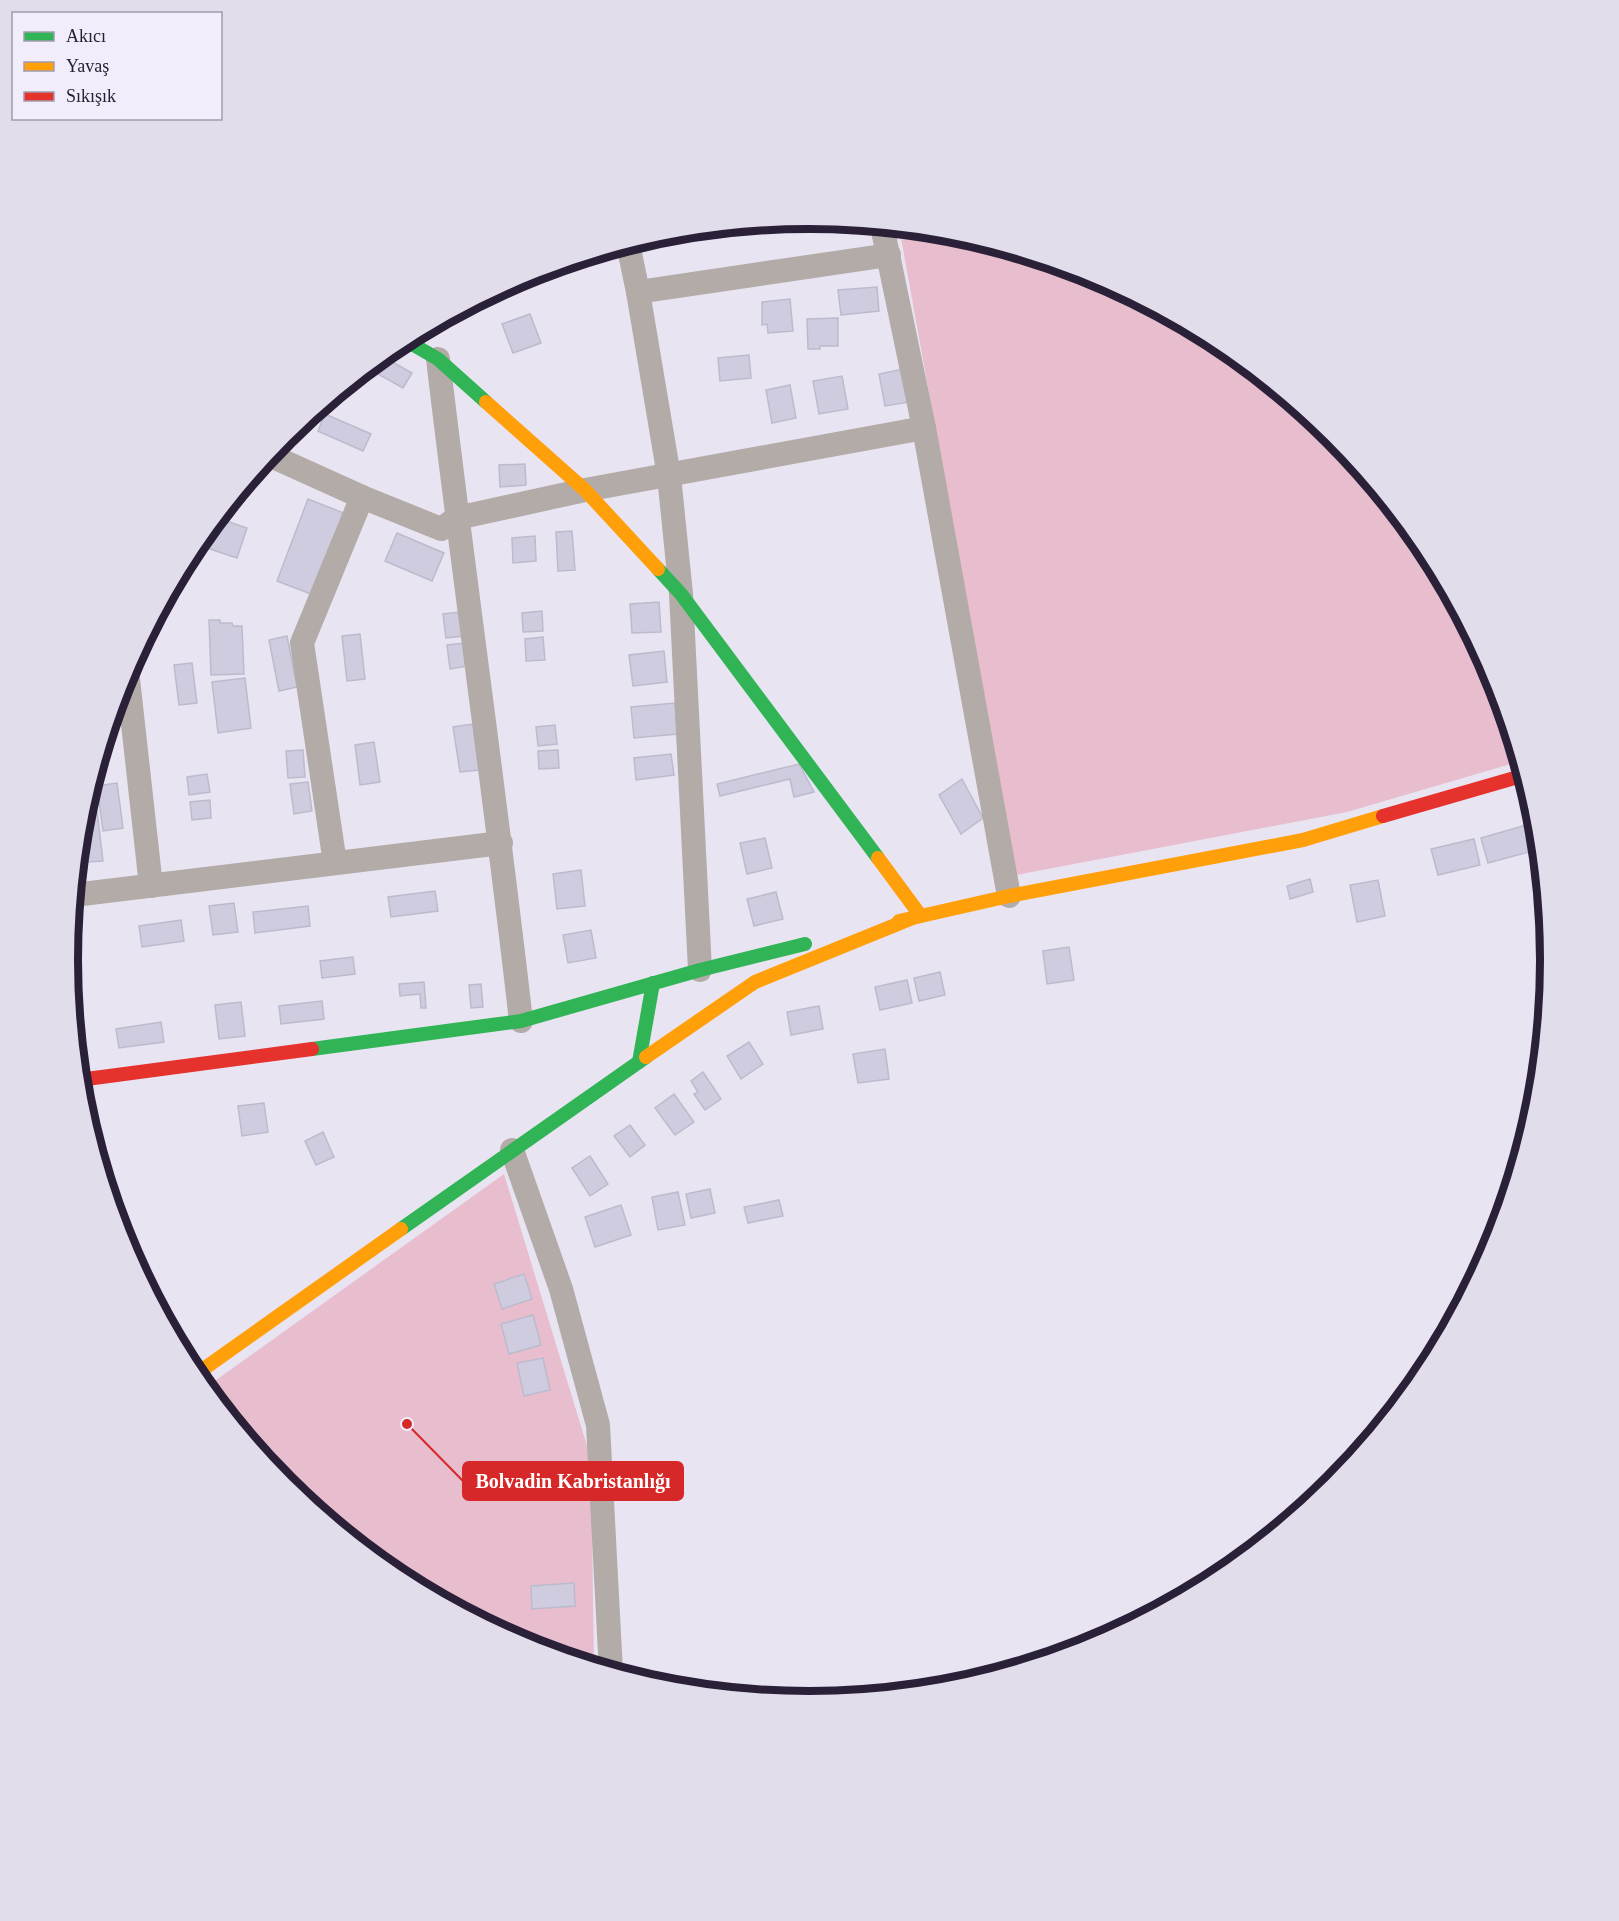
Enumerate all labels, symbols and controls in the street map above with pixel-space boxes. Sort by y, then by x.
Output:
legend [12,12,222,120]
text: Akıcı [66,26,106,46]
text: Yavaş [66,56,109,76]
text: Sıkışık [66,86,116,106]
callout: Bolvadin Kabristanlığı [463,1462,683,1500]
text: Bolvadin Kabristanlığı [475,1470,671,1493]

